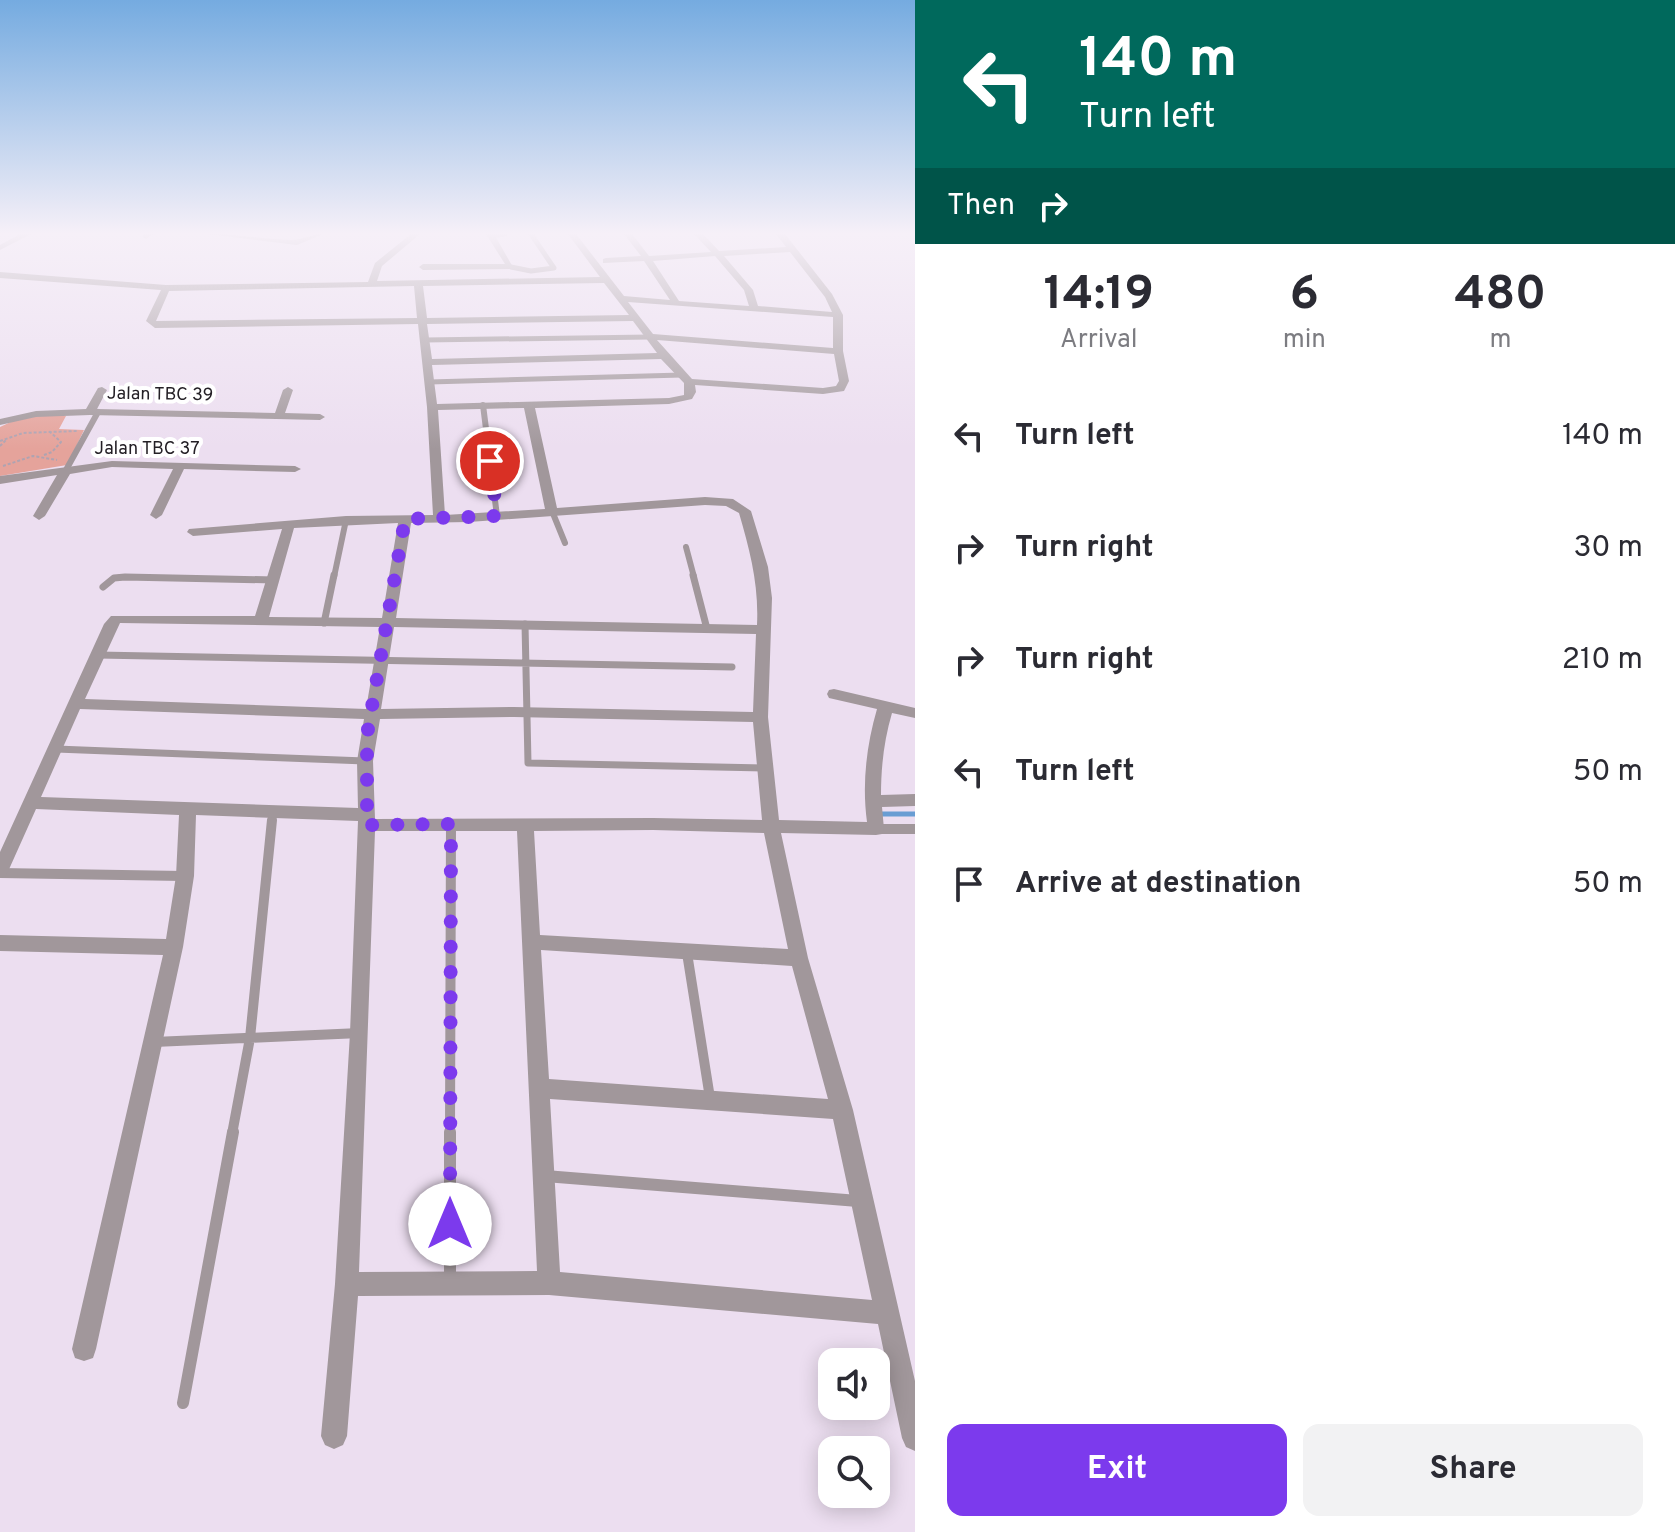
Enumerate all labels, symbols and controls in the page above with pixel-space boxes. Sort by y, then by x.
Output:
text: 140 m [1079,26,1237,96]
icon: left [947,32,1051,136]
text: Turn left [1079,95,1216,141]
icon: right [1031,184,1075,228]
text: Then [947,188,1015,225]
text: 14:19 [1044,266,1154,326]
text: 6 [1290,266,1319,326]
text: 480 [1455,266,1546,326]
text: Arrival [1060,324,1138,357]
text: min [1283,324,1326,357]
text: m [1489,324,1511,357]
street label: Jalan TBC 39 [107,383,213,407]
icon: left [947,414,991,458]
text: Turn left [1015,418,1135,455]
text: 140 m [1562,418,1643,455]
pin [456,427,524,495]
street label: Jalan TBC 37 [94,438,200,461]
icon: arrive [468,439,512,483]
icon: right [947,526,991,570]
text: Turn right [1015,530,1153,567]
text: 30 m [1574,530,1643,567]
icon: right [947,638,991,682]
text: Turn right [1015,642,1153,679]
text: 210 m [1562,642,1643,679]
icon: left [947,750,991,794]
text: Turn left [1015,754,1135,791]
text: 50 m [1573,754,1643,791]
icon: arrive [947,862,991,906]
text: Arrive at destination [1015,866,1301,903]
text: 50 m [1573,866,1643,903]
position arrow [408,1182,492,1266]
map controls [818,1348,890,1508]
button: sound [818,1348,890,1420]
button: Exit [947,1424,1287,1516]
button: Share [1303,1424,1643,1516]
button: search [818,1436,890,1508]

